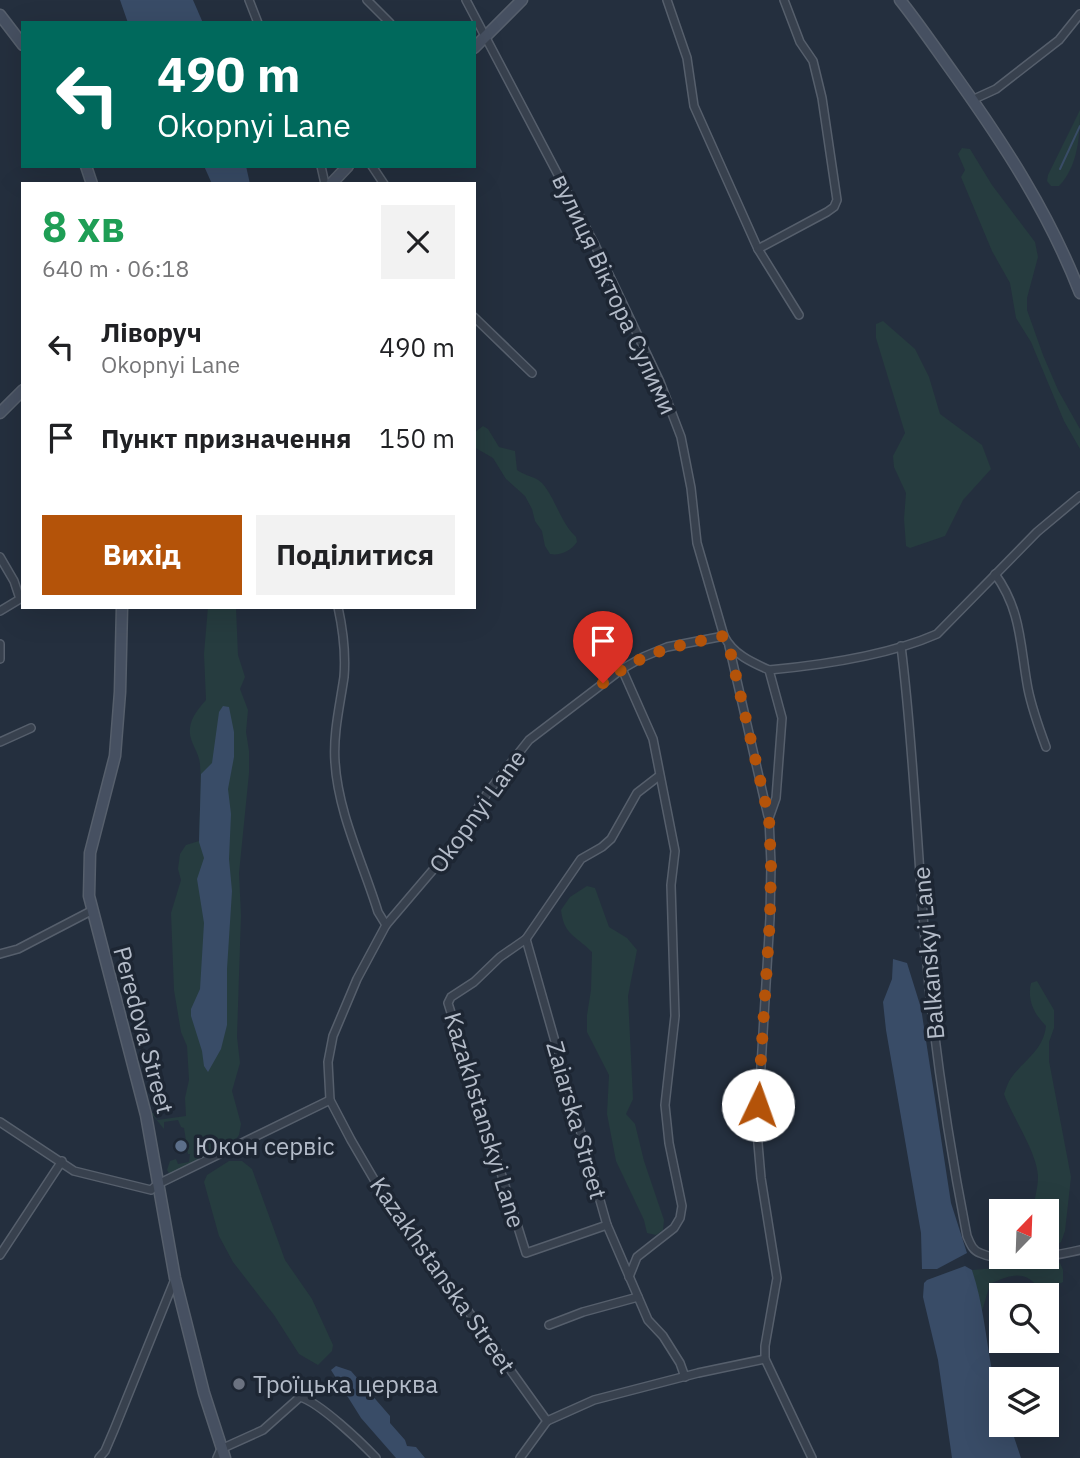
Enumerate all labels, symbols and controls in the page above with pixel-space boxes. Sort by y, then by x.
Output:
text: 490 m [157,42,301,105]
icon: left [42,49,133,140]
text: Okopnyi Lane [157,104,351,146]
street label: вулиця Віктора Сулими [545,168,685,420]
text: 8 хв [42,199,125,254]
button: close [381,205,455,279]
text: 640 m · 06:18 [42,253,189,283]
text: Ліворуч [101,315,202,349]
icon: left [42,328,80,366]
text: 490 m [379,330,455,364]
text: Okopnyi Lane [101,349,240,379]
icon: arrive [42,419,80,457]
text: Пункт призначення [101,421,351,455]
text: 150 m [379,421,455,455]
button: Вихід [42,515,242,595]
button: Поділитися [256,515,455,595]
pin [573,611,633,683]
icon: arrive [584,622,622,660]
street label: Okopnyi Lane [421,743,533,879]
street label: Balkanskyi Lane [904,865,952,1041]
street label: Peredova Street [106,943,182,1117]
street label: Kazakhstanskyi Lane [437,1008,533,1232]
street label: Zaiarska Street [539,1037,615,1203]
position arrow [721,1068,795,1142]
place label: Юкон сервіс [195,1130,335,1162]
marker: Юкон сервіс [173,1138,189,1154]
street label: Kazakhstanska Street [363,1170,523,1380]
north arrow [989,1199,1059,1269]
map controls [989,1199,1059,1437]
button: search [989,1283,1059,1353]
button: layers [989,1367,1059,1437]
place label: Троїцька церква [253,1368,438,1400]
marker: Троїцька церква [231,1376,247,1392]

